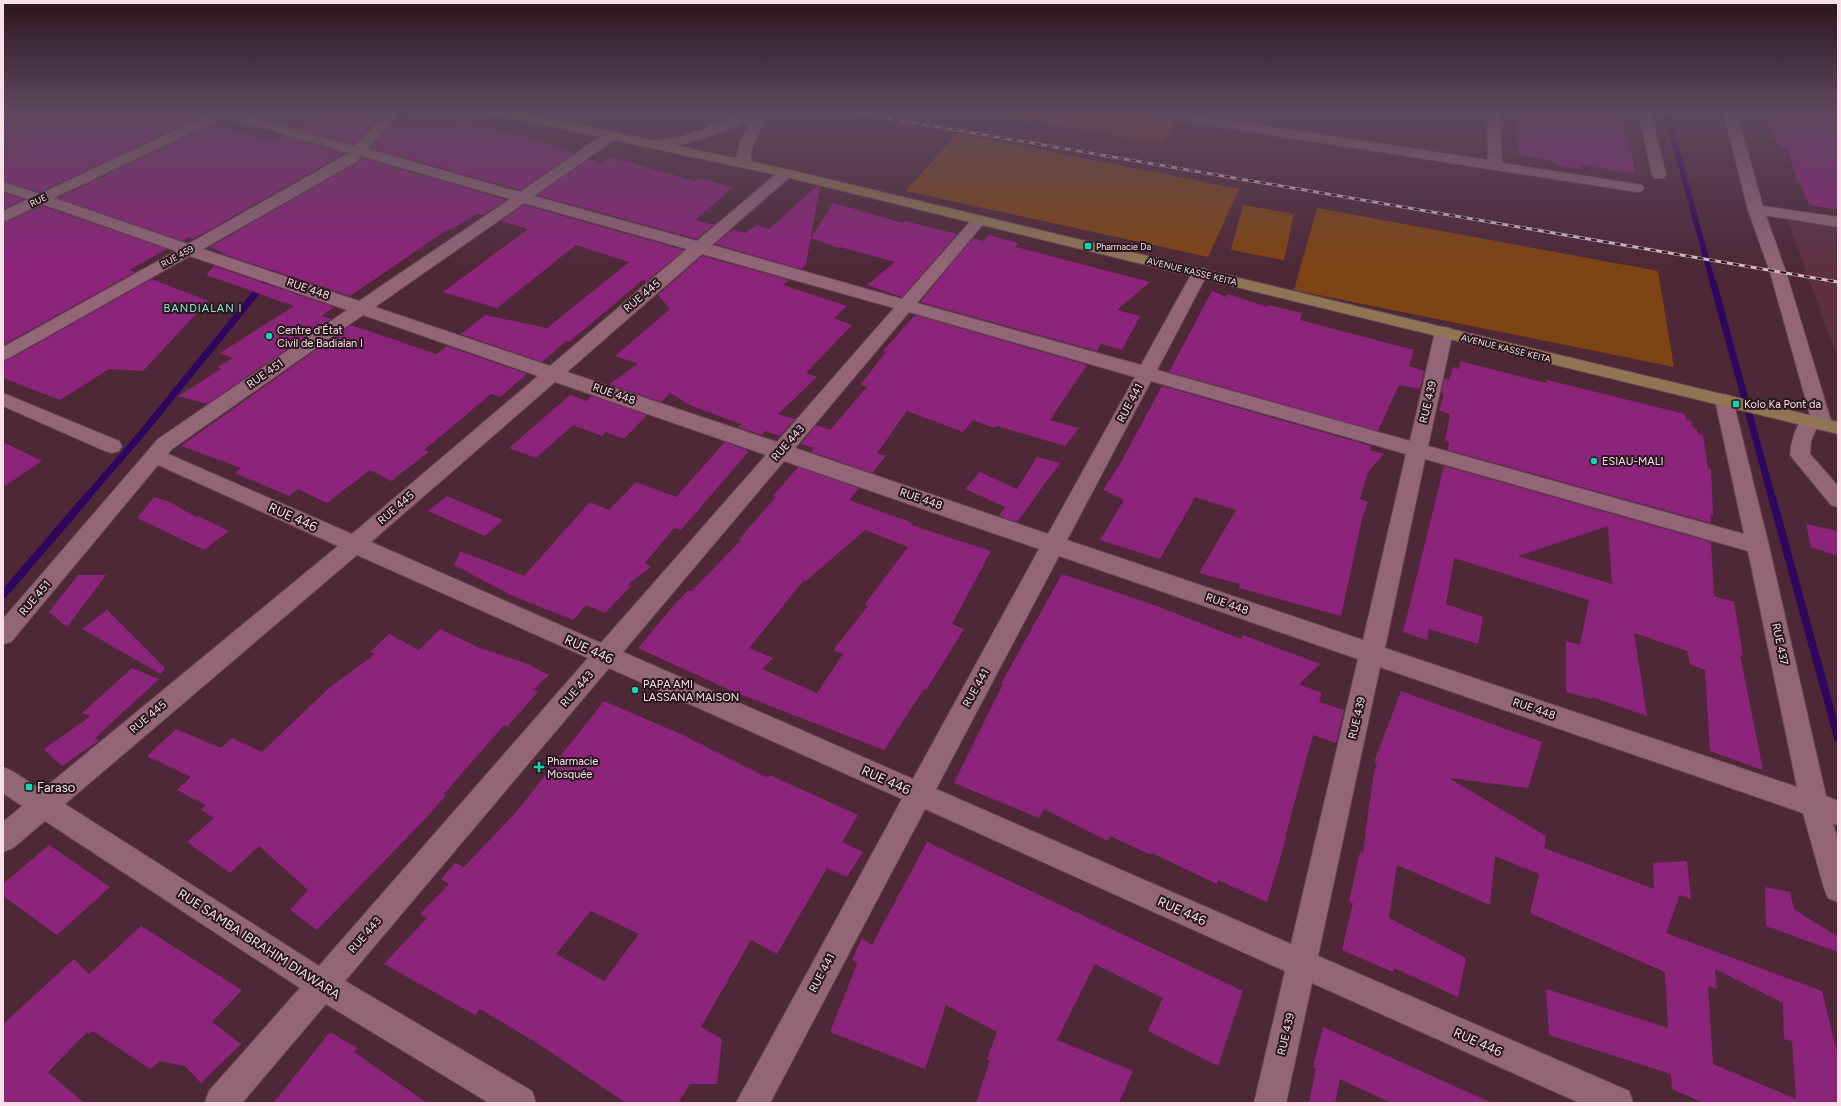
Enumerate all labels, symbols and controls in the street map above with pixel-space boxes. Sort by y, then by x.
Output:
street label: RUE [28,191,48,209]
marker: Pharmacie Da [1083,241,1093,251]
place label: Pharmacie Da [1096,241,1151,252]
street label: RUE 459 [159,243,195,269]
street label: AVENUE KASSE KEITA [1146,255,1238,287]
street label: RUE 448 [285,276,331,302]
street label: RUE 445 [621,277,663,315]
district label: BANDIALAN I [163,302,243,315]
place label: Centre d'État Civil de Badialan I [277,324,363,350]
marker: Centre d'État Civil de Badialan I [264,331,274,341]
street label: AVENUE KASSE KEITA [1460,332,1552,364]
street label: RUE 451 [244,357,286,391]
street label: RUE 439 [1417,380,1439,424]
street label: RUE 448 [591,381,637,407]
street label: RUE 441 [1114,381,1146,425]
place label: Kolo Ka Pont da [1744,398,1821,411]
marker: Kolo Ka Pont da [1731,399,1741,409]
street label: RUE 443 [769,422,807,464]
place label: ESIAU-MALI [1602,455,1664,468]
marker: ESIAU-MALI [1589,456,1599,466]
street label: RUE 448 [898,486,944,512]
street label: RUE 445 [375,489,417,527]
street label: RUE 446 [266,500,320,534]
street label: RUE 451 [17,578,53,618]
street label: RUE 448 [1204,591,1250,617]
street label: RUE 437 [1769,622,1791,666]
street label: RUE 446 [562,632,616,666]
street label: RUE 441 [960,666,992,710]
street label: RUE 443 [558,668,596,710]
place label: PAPA AMI LASSANA MAISON [643,678,739,704]
marker: PAPA AMI LASSANA MAISON [630,685,640,695]
street label: RUE 439 [1346,696,1368,740]
street label: RUE 448 [1511,696,1557,722]
street label: RUE 445 [127,698,169,736]
place label: Pharmacie Mosquée [547,755,598,781]
marker: Pharmacie Mosquée [534,762,544,772]
street label: RUE 446 [859,763,913,797]
place label: Faraso [37,780,75,795]
marker: Faraso [24,782,34,792]
street label: RUE SAMBA IBRAHIM DIAWARA [175,886,343,1002]
street label: RUE 446 [1155,894,1209,928]
street label: RUE 443 [346,914,384,956]
street label: RUE 441 [806,951,838,995]
street label: RUE 439 [1275,1012,1297,1056]
street label: RUE 446 [1451,1025,1505,1059]

